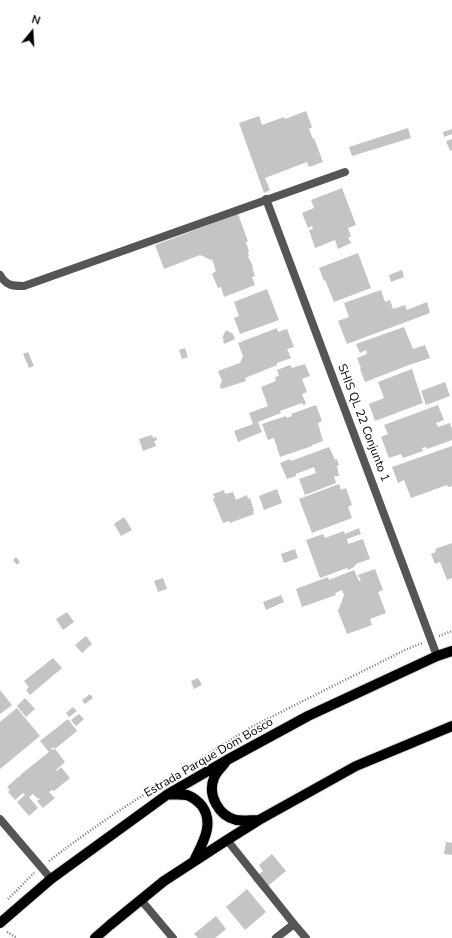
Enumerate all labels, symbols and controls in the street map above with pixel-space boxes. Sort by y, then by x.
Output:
north arrow [12,12,52,52]
text: N [30,12,42,29]
street label: SHIS QL 22 Conjunto 1 [334,362,392,484]
street label: Estrada Parque Dom Bosco [142,715,276,801]

